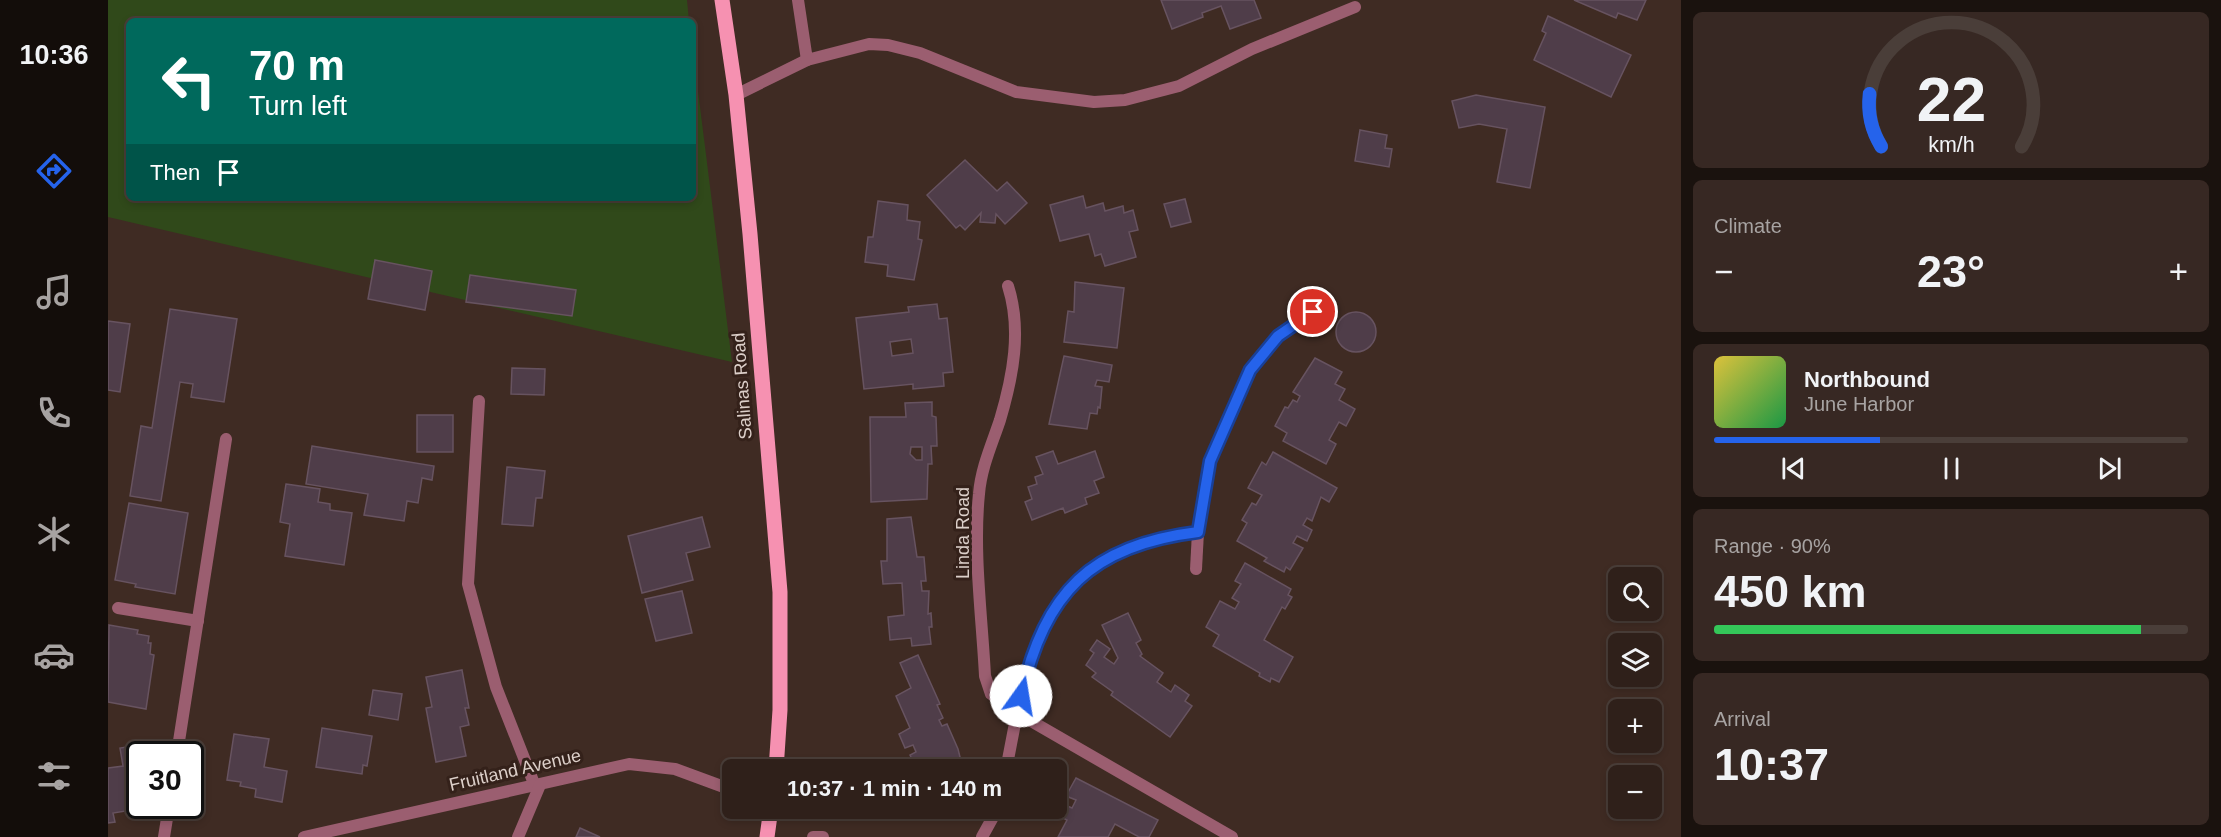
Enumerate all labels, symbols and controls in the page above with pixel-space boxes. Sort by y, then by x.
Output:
text: 10:36 [19,40,89,70]
icon: left [150,42,228,120]
text: 70 m [249,42,345,89]
text: 22 [1916,65,1986,134]
text: Turn left [249,91,347,121]
text: km/h [1928,133,1974,157]
icon: directions [33,150,75,192]
icon: arrive [212,156,245,189]
text: Then [150,160,200,185]
text: Climate [1714,215,1782,237]
text: 23° [1917,246,1985,297]
text: − [1714,253,1733,290]
text: + [2169,253,2188,290]
icon: music [33,271,75,313]
pin [1287,286,1338,337]
icon: arrive [1296,295,1329,328]
street label: Salinas Road [728,332,756,440]
text: Northbound [1804,367,1930,392]
icon: phone [33,392,75,434]
text: June Harbor [1804,393,1914,415]
icon: previous [1777,452,1810,485]
icon: pause [1935,452,1968,485]
icon: next [2093,452,2126,485]
street label: Linda Road [953,487,973,579]
icon: climate [33,513,75,555]
text: Range · 90% [1714,535,1831,557]
text: 450 km [1714,566,1867,617]
map controls [1608,567,1662,819]
button: search [1608,567,1662,621]
button: layers [1608,633,1662,687]
icon: car [33,634,75,676]
position arrow [989,664,1053,728]
button: + [1608,699,1662,753]
text: Arrival [1714,708,1771,730]
text: 10:37 [1714,739,1829,790]
speed limit sign: 30 [126,741,204,819]
street label: Fruitland Avenue [447,745,583,795]
icon: filters [33,755,75,797]
button: − [1608,765,1662,819]
text: 10:37 · 1 min · 140 m [787,776,1002,801]

